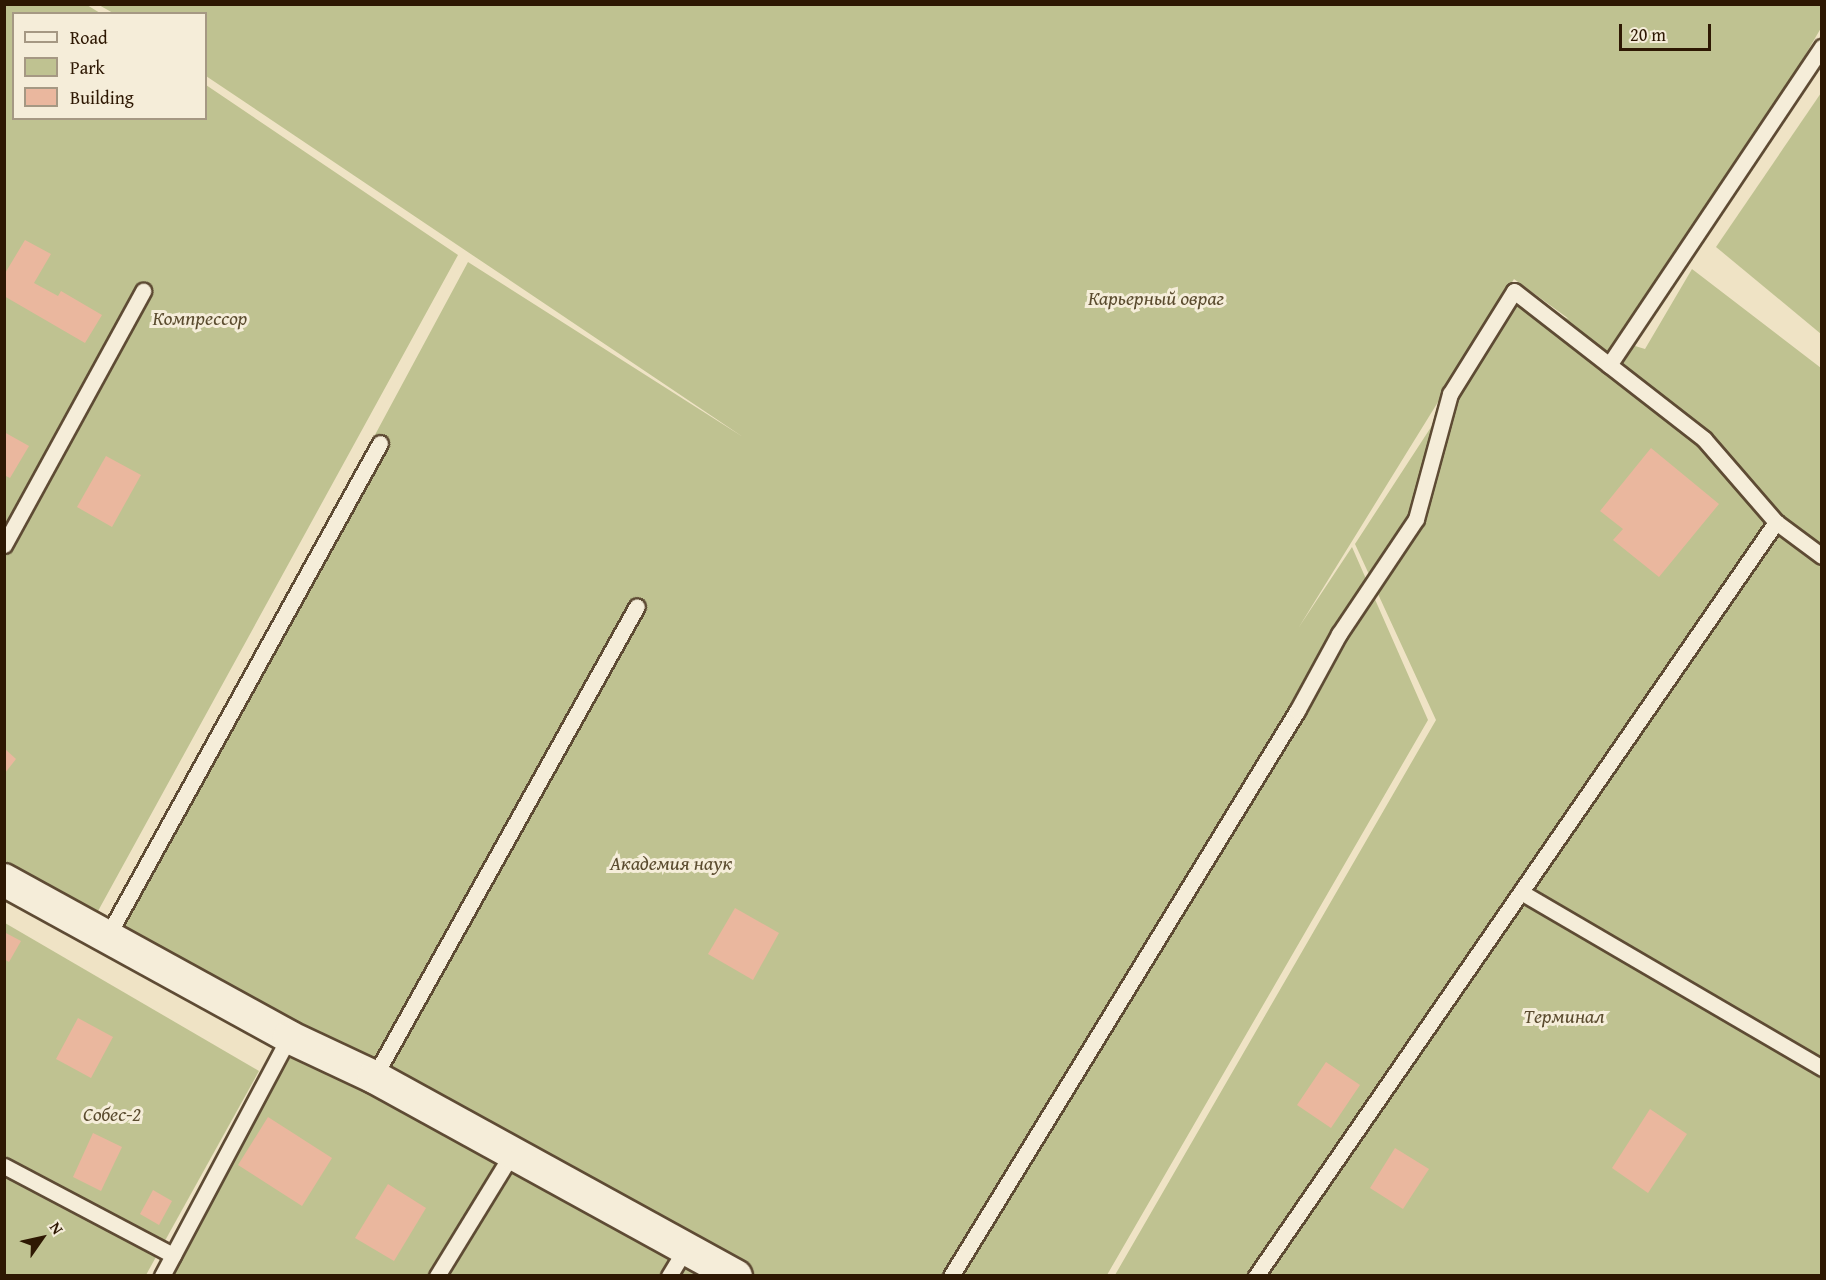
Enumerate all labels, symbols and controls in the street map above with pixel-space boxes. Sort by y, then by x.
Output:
legend [12,12,207,120]
scale bar [1622,12,1714,50]
text: 20 m [1630,21,1666,48]
text: Road [70,24,108,51]
text: Park [70,54,105,81]
text: Building [70,84,134,111]
park label: Карьерный овраг [1088,285,1224,309]
park label: Компрессор [153,305,247,329]
park label: Академия наук [610,850,732,874]
park label: Терминал [1523,1003,1605,1027]
park label: Собес-2 [83,1101,141,1125]
north arrow [12,1208,72,1268]
text: N [44,1217,70,1239]

